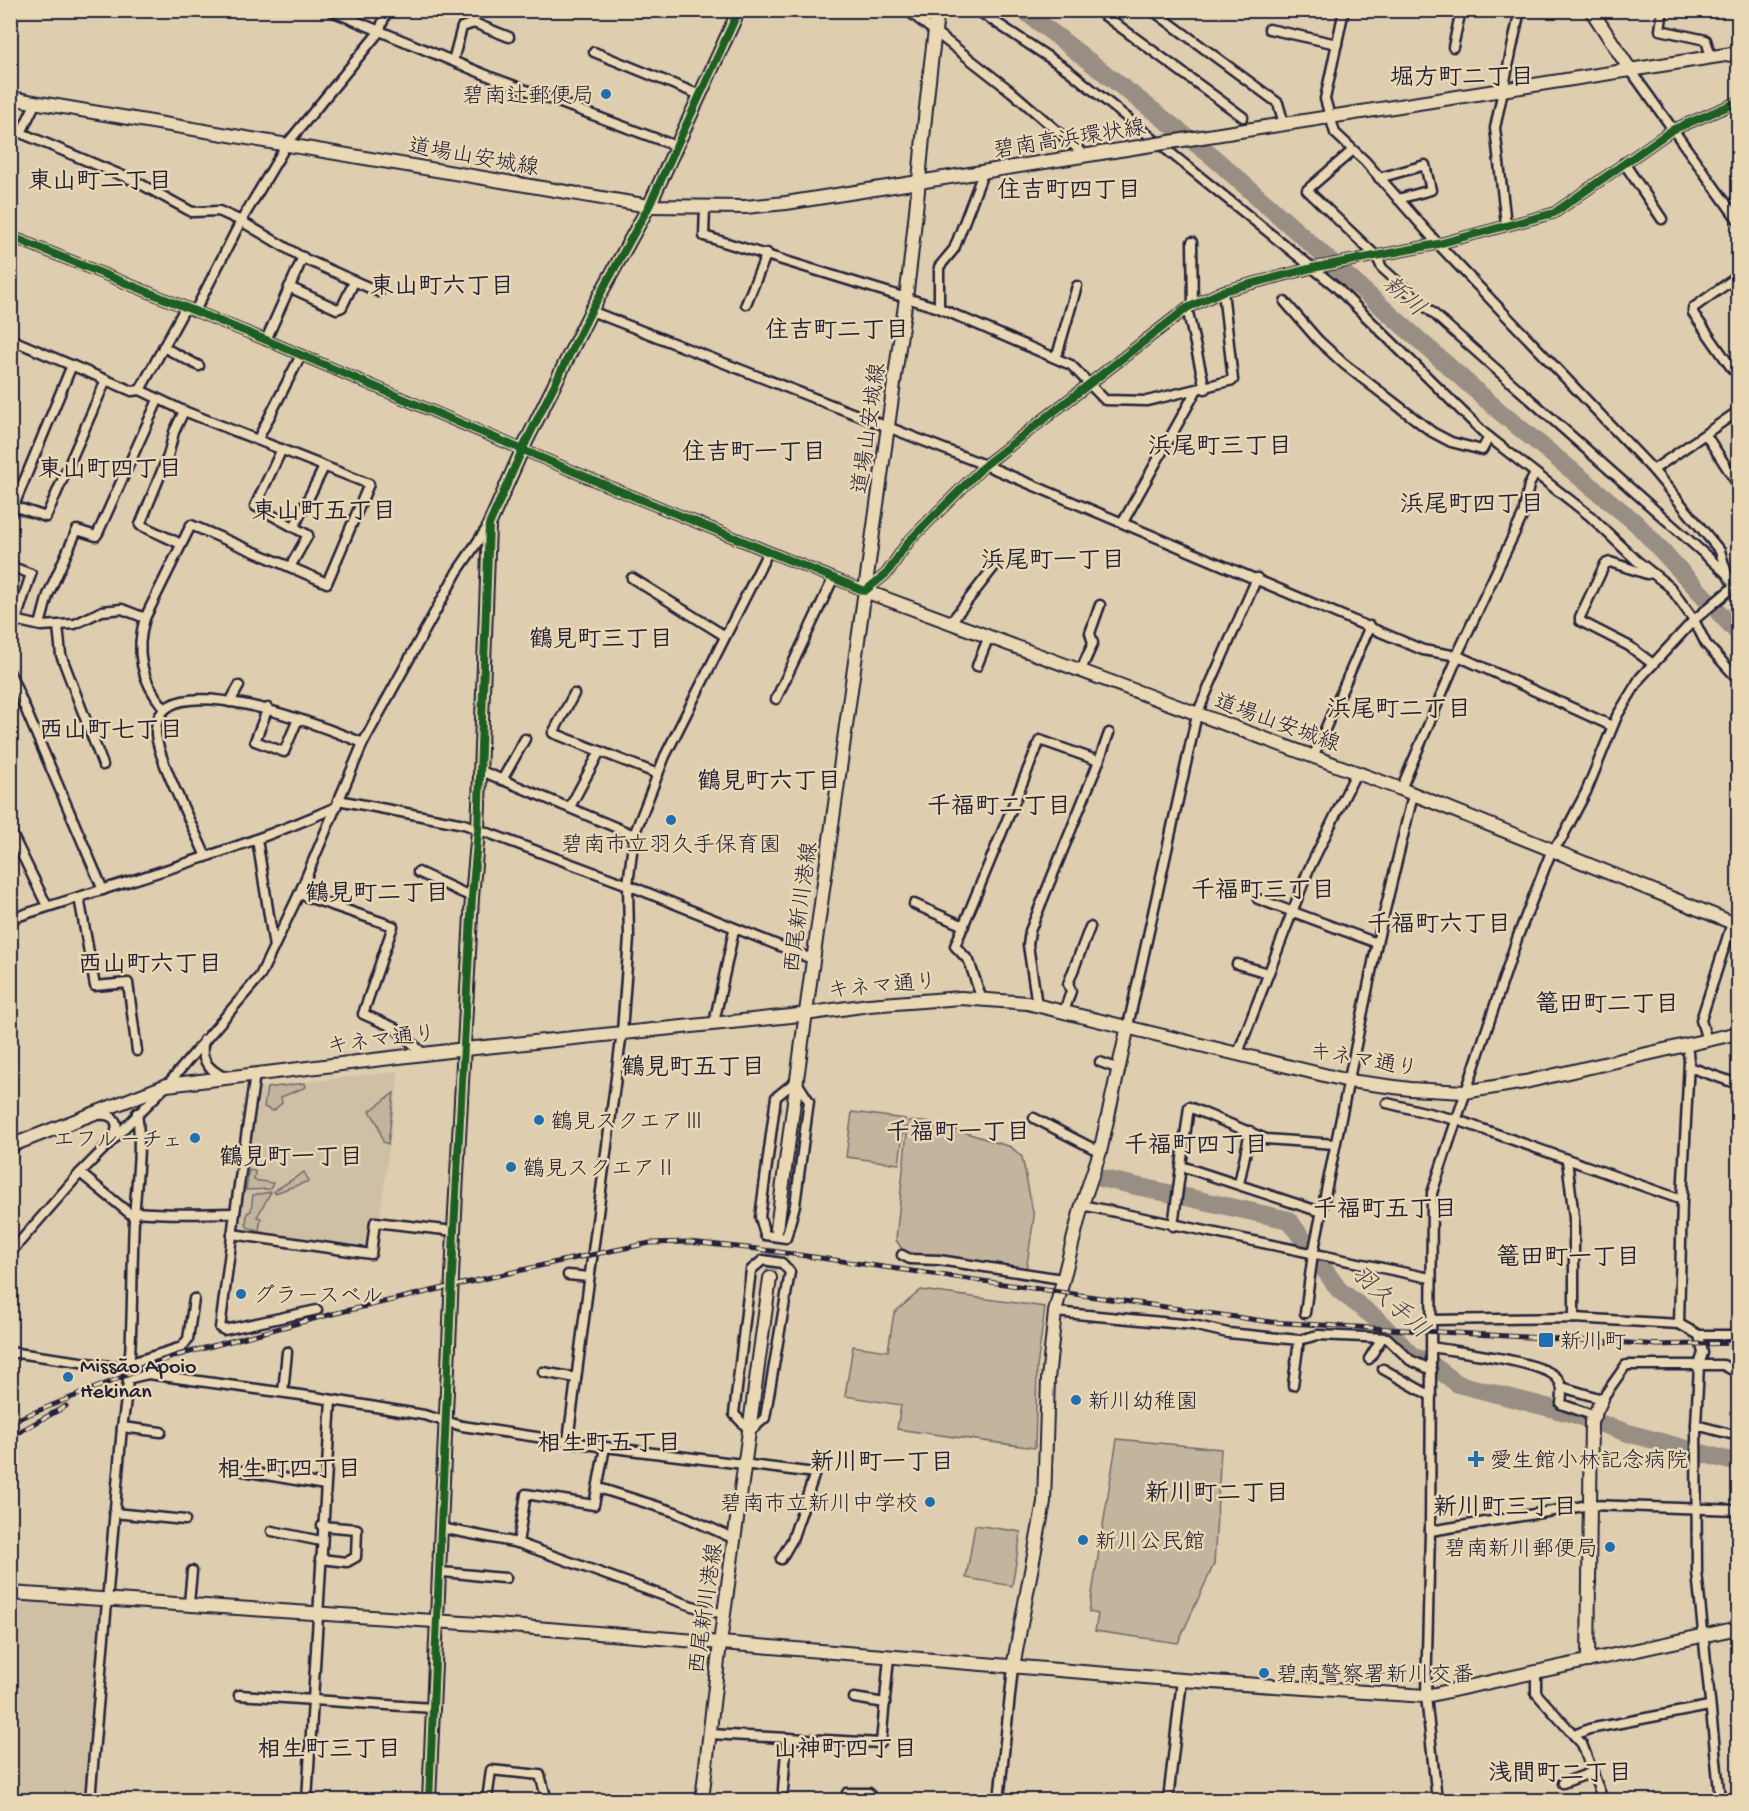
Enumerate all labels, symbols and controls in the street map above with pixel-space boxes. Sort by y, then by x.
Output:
district label: 堀方町二丁目 [1390,65,1534,94]
place label: 碧南辻郵便局 [462,84,594,111]
marker: 碧南辻郵便局 [599,87,613,101]
street label: 碧南高浜環状線 [991,115,1148,166]
street label: 道場山安城線 [406,134,541,183]
district label: 東山町二丁目 [28,168,172,198]
district label: 住吉町四丁目 [997,177,1141,207]
water label: 新川 [1375,271,1430,324]
district label: 東山町六丁目 [370,273,514,303]
district label: 住吉町二丁目 [765,317,909,347]
street label: 道場山安城線 [848,361,893,496]
district label: 浜尾町三丁目 [1148,434,1292,463]
district label: 住吉町一丁目 [682,439,826,469]
district label: 東山町四丁目 [38,456,182,486]
district label: 浜尾町四丁目 [1400,492,1544,521]
district label: 東山町五丁目 [252,498,396,528]
district label: 浜尾町一丁目 [981,548,1125,577]
district label: 鶴見町三丁目 [529,626,673,656]
street label: 道場山安城線 [1210,689,1343,760]
district label: 浜尾町二丁目 [1327,697,1471,726]
district label: 西山町七丁目 [39,718,183,747]
district label: 鶴見町六丁目 [697,768,841,798]
district label: 千福町二丁目 [927,793,1071,823]
marker: 碧南市立羽久手保育園 [664,813,678,827]
place label: 碧南市立羽久手保育園 [561,833,781,860]
street label: 西尾新川港線 [780,840,825,975]
district label: 千福町三丁目 [1191,877,1335,907]
district label: 鶴見町二丁目 [305,880,449,910]
district label: 千福町六丁目 [1367,911,1511,941]
district label: 西山町六丁目 [78,952,222,981]
street label: キネマ通り [826,970,938,1006]
district label: 篭田町二丁目 [1535,990,1679,1021]
street label: キネマ通り [325,1022,438,1062]
street label: キネマ通り [1307,1040,1420,1084]
district label: 鶴見町五丁目 [621,1054,765,1084]
place label: 鶴見スクエアⅢ [551,1110,705,1137]
marker: 鶴見スクエアⅢ [532,1113,546,1127]
district label: 千福町一丁目 [886,1119,1030,1149]
place label: エフルーチェ [53,1129,183,1155]
marker: エフルーチェ [188,1131,202,1145]
district label: 千福町四丁目 [1124,1132,1268,1162]
district label: 鶴見町一丁目 [219,1144,363,1174]
place label: 鶴見スクエアⅡ [523,1157,677,1184]
marker: 鶴見スクエアⅡ [504,1160,518,1174]
district label: 千福町五丁目 [1313,1196,1457,1226]
district label: 篭田町一丁目 [1496,1243,1640,1274]
water label: 羽久手川 [1343,1260,1435,1346]
place label: グラースベル [253,1284,384,1311]
marker: グラースベル [234,1287,248,1301]
place label: 新川町 [1560,1330,1626,1357]
marker: 新川町 [1537,1331,1555,1349]
place label: Missão Apoio Hekinan [80,1355,197,1406]
marker: Missão Apoio Hekinan [61,1370,75,1384]
place label: 新川幼稚園 [1088,1390,1198,1417]
marker: 新川幼稚園 [1069,1393,1083,1407]
district label: 相生町五丁目 [537,1431,681,1460]
place label: 愛生館小林記念病院 [1490,1448,1688,1476]
district label: 新川町一丁目 [810,1449,954,1479]
marker: 愛生館小林記念病院 [1467,1450,1485,1468]
district label: 相生町四丁目 [217,1457,361,1486]
district label: 新川町二丁目 [1145,1480,1289,1510]
place label: 碧南市立新川中学校 [720,1491,918,1519]
district label: 新川町三丁目 [1433,1494,1577,1524]
marker: 碧南市立新川中学校 [923,1495,937,1509]
place label: 新川公民館 [1095,1530,1205,1557]
marker: 新川公民館 [1076,1533,1090,1547]
place label: 碧南新川郵便局 [1444,1537,1598,1564]
marker: 碧南新川郵便局 [1603,1540,1617,1554]
street label: 西尾新川港線 [685,1541,730,1676]
place label: 碧南警察署新川交番 [1276,1663,1474,1690]
marker: 碧南警察署新川交番 [1257,1666,1271,1680]
district label: 山神町四丁目 [773,1736,917,1766]
district label: 相生町三丁目 [257,1737,401,1766]
district label: 浅間町二丁目 [1488,1760,1632,1790]

